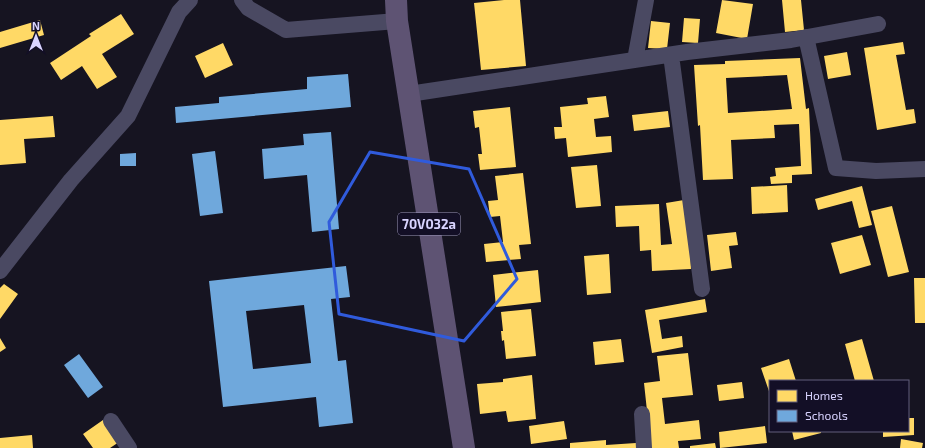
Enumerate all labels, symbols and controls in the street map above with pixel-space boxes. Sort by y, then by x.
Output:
north arrow [16,16,56,56]
text: N [32,19,40,32]
road number: 70V032a [398,213,460,235]
legend [769,380,909,432]
text: Homes [805,388,843,402]
text: Schools [805,408,848,422]

